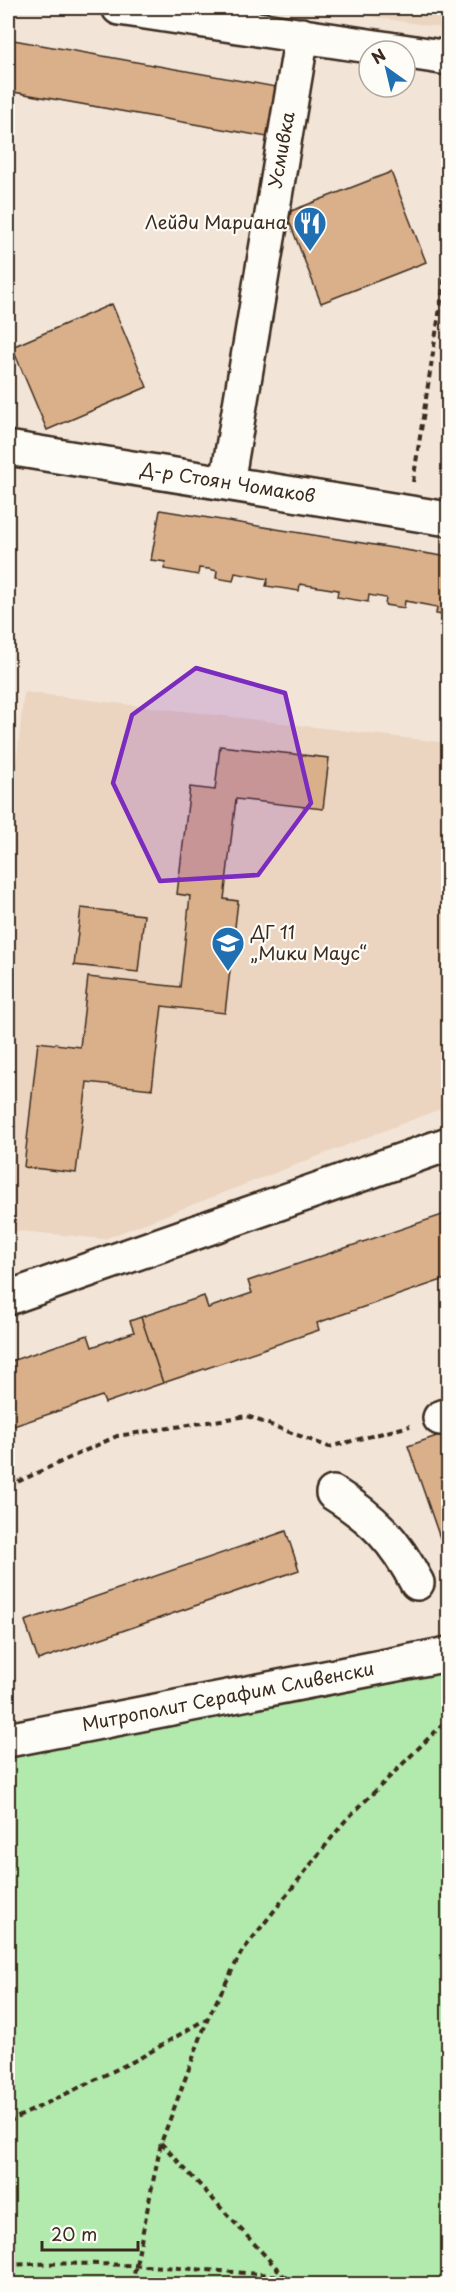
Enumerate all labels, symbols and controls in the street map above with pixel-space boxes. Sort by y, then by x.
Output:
north arrow [357,39,417,99]
text: N [366,42,390,69]
street label: Усмивка [261,109,301,190]
restaurant icon: Лейди Мариана [292,205,328,252]
place label: Лейди Мариана [145,208,288,235]
street label: Д-р Стоян Чомаков [138,454,317,509]
place label: ДГ 11 „Мики Маус“ [250,918,367,966]
school or university icon: ДГ 11 „Мики Маус“ [210,925,246,972]
street label: Митрополит Серафим Сливенски [79,1654,376,1737]
scale bar [42,2214,138,2252]
text: 20 m [51,2220,97,2247]

